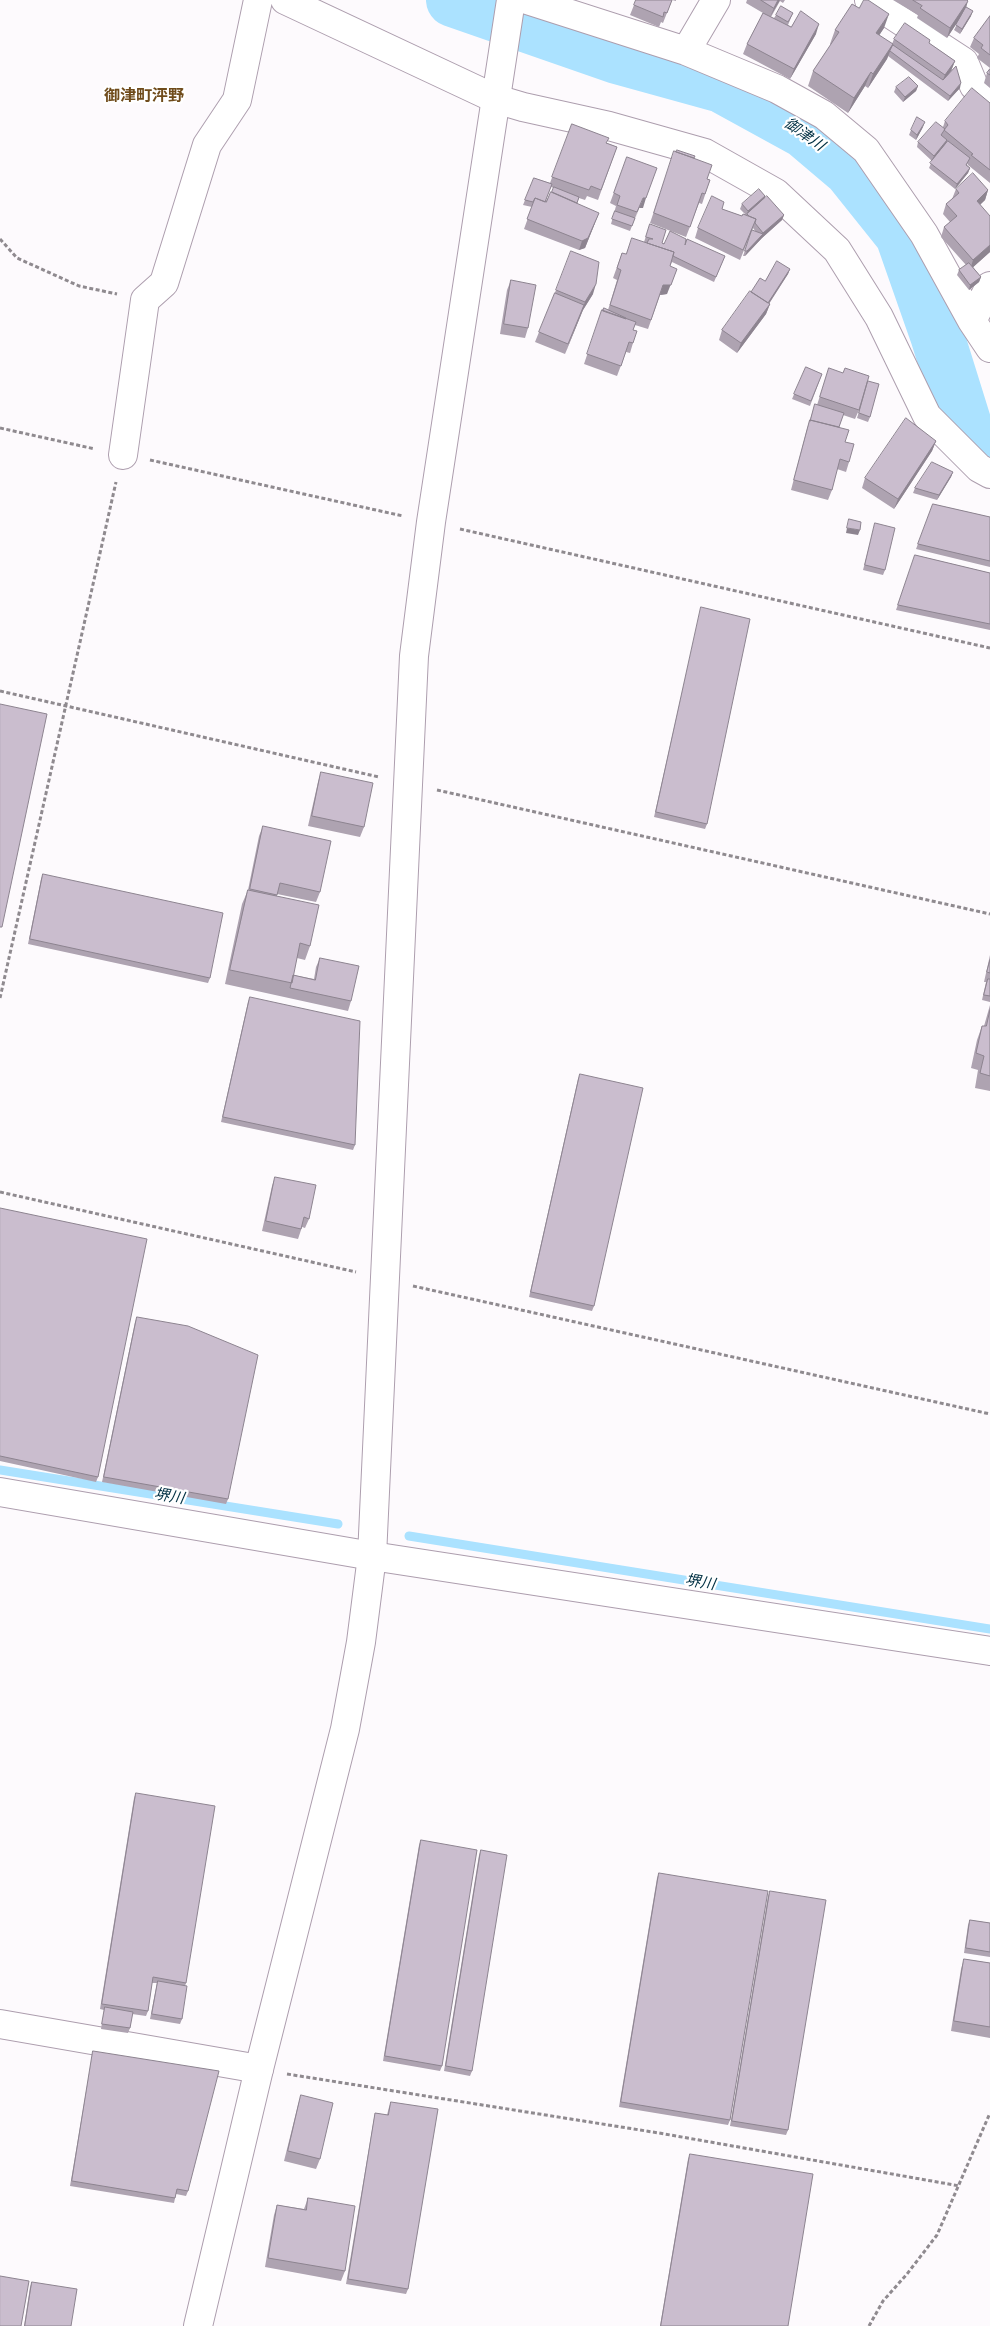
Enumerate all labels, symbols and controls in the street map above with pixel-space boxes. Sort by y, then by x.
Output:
district label: 御津町泙野 [104,87,184,107]
water label: 御津川 [780,115,828,155]
water label: 堺川 [153,1486,185,1508]
water label: 堺川 [684,1572,716,1594]

